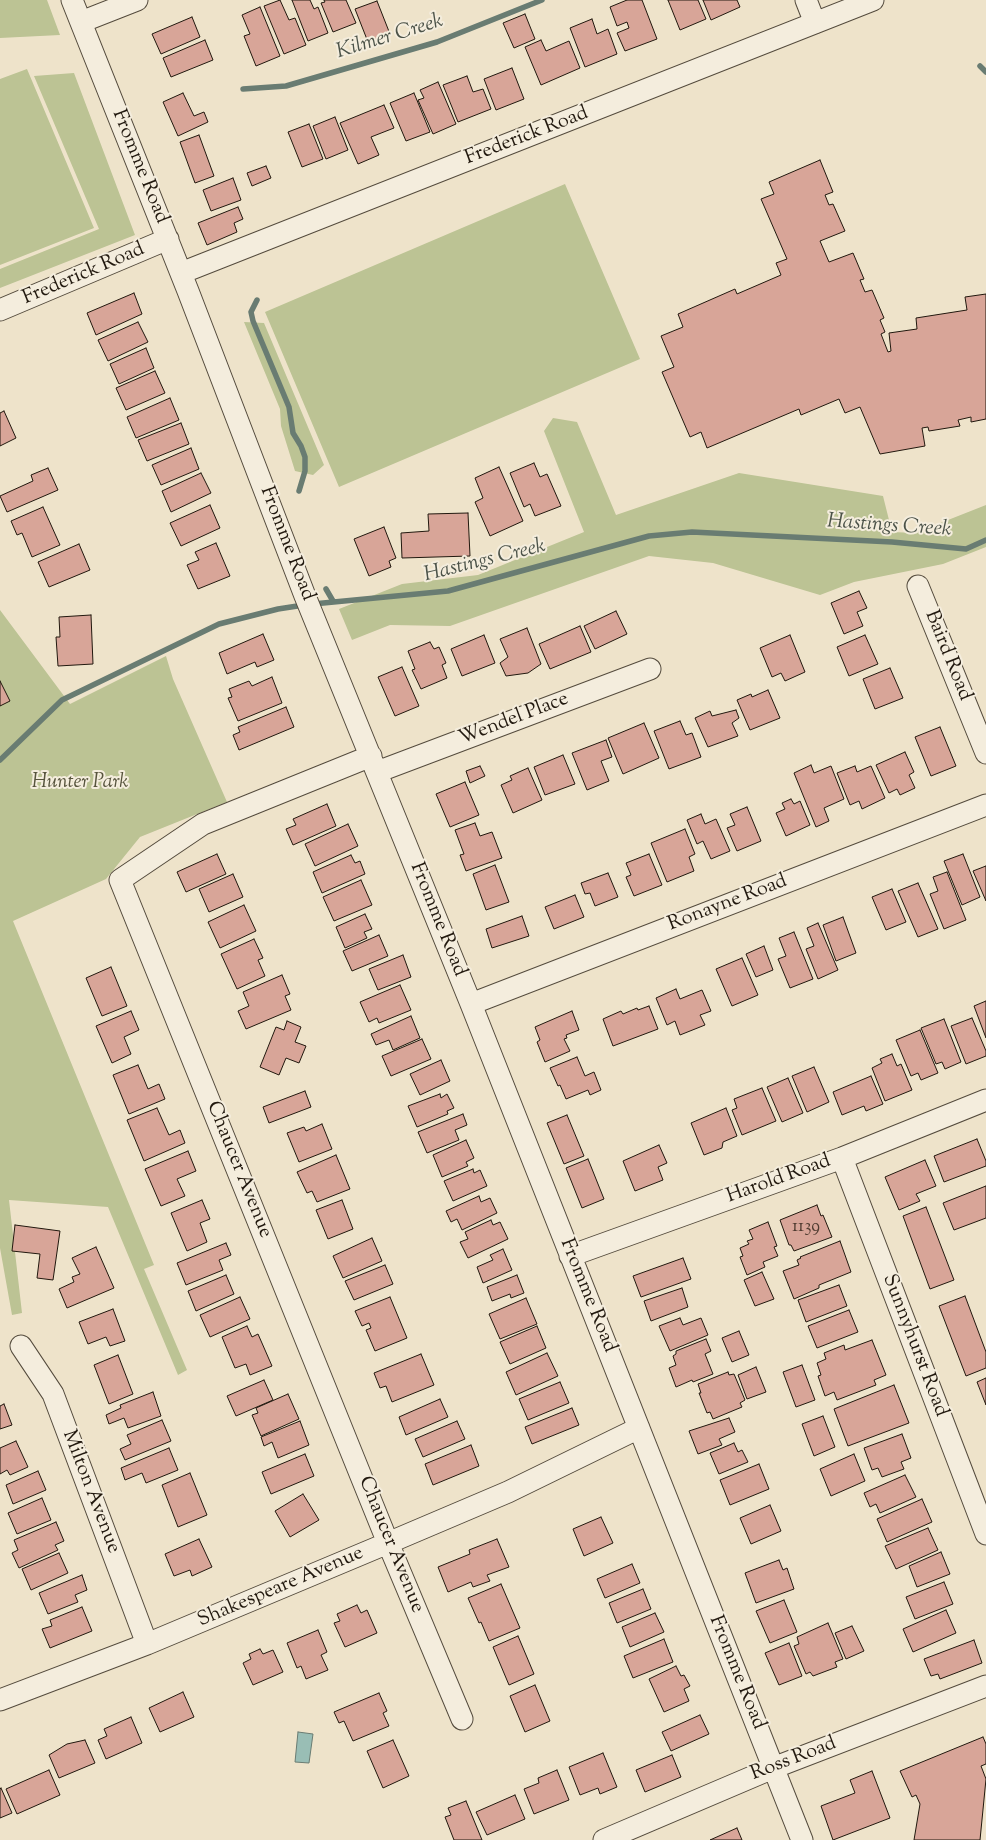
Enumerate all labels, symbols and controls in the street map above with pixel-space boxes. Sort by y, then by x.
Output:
water label: Kilmer Creek [334,10,446,66]
street label: Frederick Road [462,102,592,172]
street label: Fromme Road [105,107,173,227]
street label: Frederick Road [19,239,149,311]
street label: Fromme Road [253,483,319,605]
water label: Hastings Creek [826,510,952,544]
water label: Hastings Creek [422,535,548,589]
street label: Baird Road [918,607,976,705]
street label: Wendel Place [456,688,572,752]
park label: Hunter Park [32,772,128,796]
street label: Fromme Road [403,860,471,980]
street label: Ronayne Road [665,870,791,938]
street label: Chaucer Avenue [200,1098,276,1242]
street label: Harold Road [724,1150,834,1210]
house number: 1139 [792,1217,820,1239]
street label: Fromme Road [553,1236,621,1356]
street label: Sunnyhurst Road [876,1271,952,1421]
street label: Milton Avenue [55,1427,125,1557]
street label: Chaucer Avenue [352,1473,428,1617]
street label: Shakespeare Avenue [194,1542,368,1634]
street label: Fromme Road [702,1613,770,1733]
street label: Ross Road [748,1733,840,1787]

